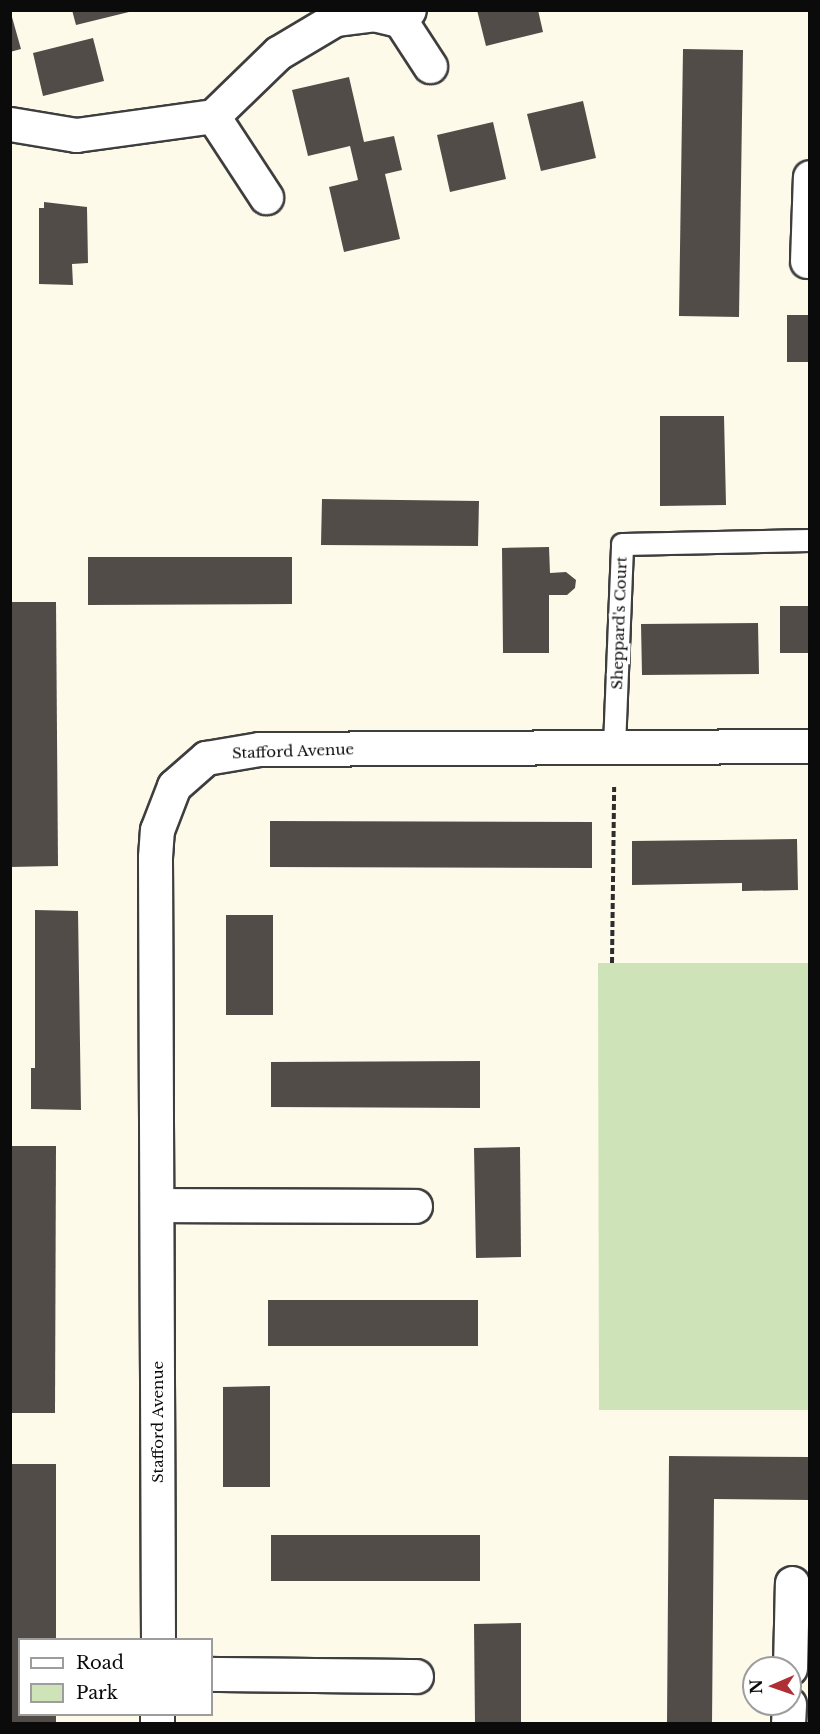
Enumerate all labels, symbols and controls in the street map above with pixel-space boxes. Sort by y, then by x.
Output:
street label: Sheppard's Court [608,556,630,690]
street label: Stafford Avenue [231,740,355,762]
street label: Stafford Avenue [149,1361,167,1483]
legend [18,1638,213,1716]
text: Road [76,1652,124,1674]
north arrow [742,1656,802,1716]
text: N [746,1679,766,1694]
text: Park [76,1682,118,1704]

